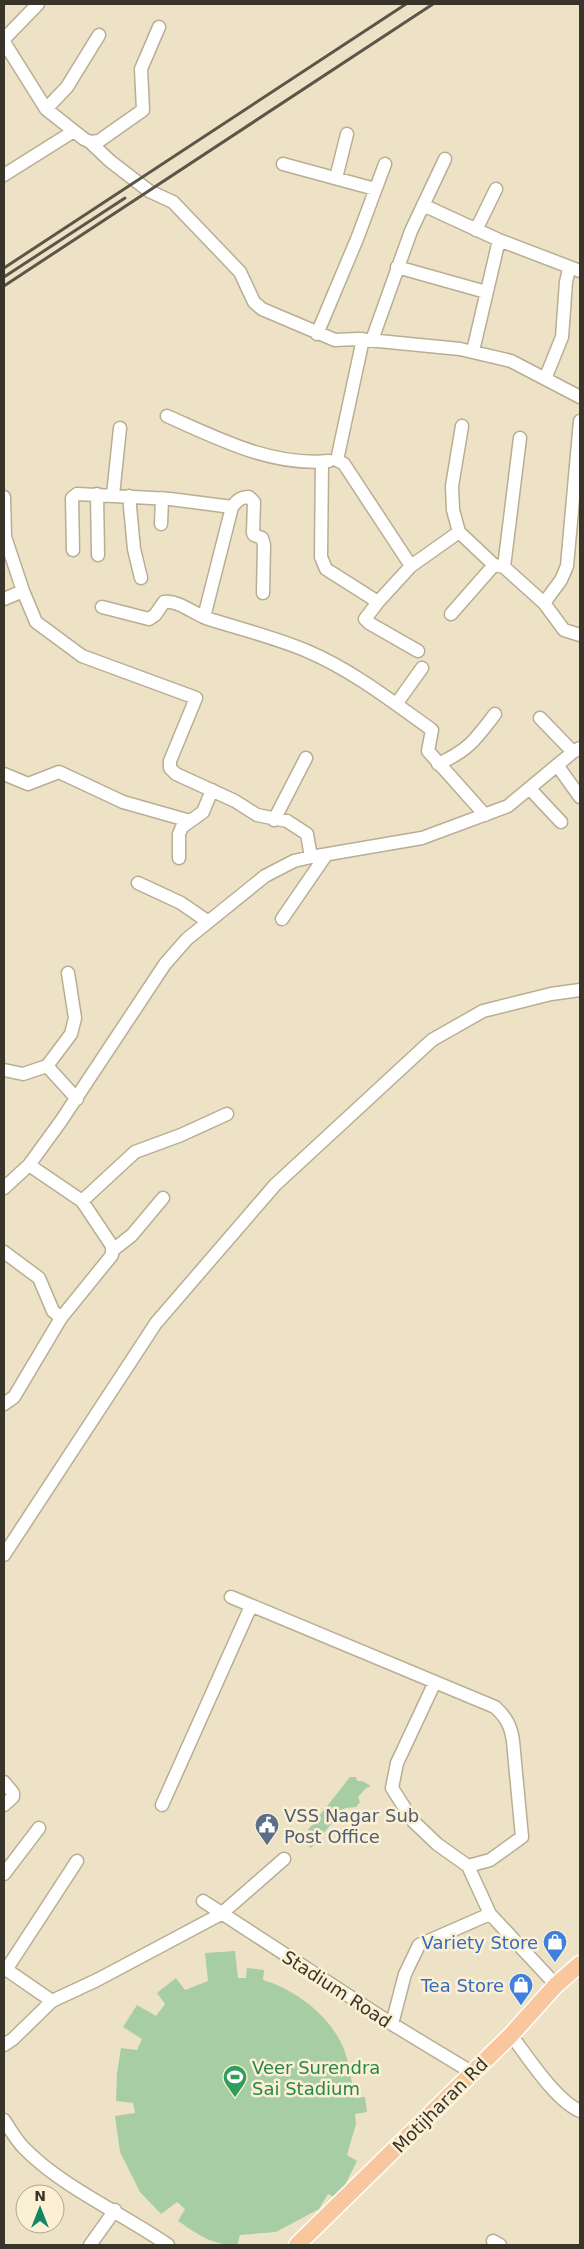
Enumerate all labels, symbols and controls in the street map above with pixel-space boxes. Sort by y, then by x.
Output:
place label: VSS Nagar Sub Post Office [284,1805,419,1847]
public building icon: VSS Nagar Sub Post Office [254,1812,280,1846]
shop icon: Variety Store [542,1929,568,1963]
place label: Variety Store [422,1932,538,1953]
street label: Stadium Road [279,1946,395,2032]
shop icon: Tea Store [508,1972,534,2006]
place label: Tea Store [420,1975,504,1996]
street label: Motijharan Rd [388,2053,492,2157]
place label: Veer Surendra Sai Stadium [252,2057,380,2099]
sports icon: Veer Surendra Sai Stadium [222,2064,248,2098]
north arrow [15,2184,65,2234]
text: N [34,2188,46,2204]

